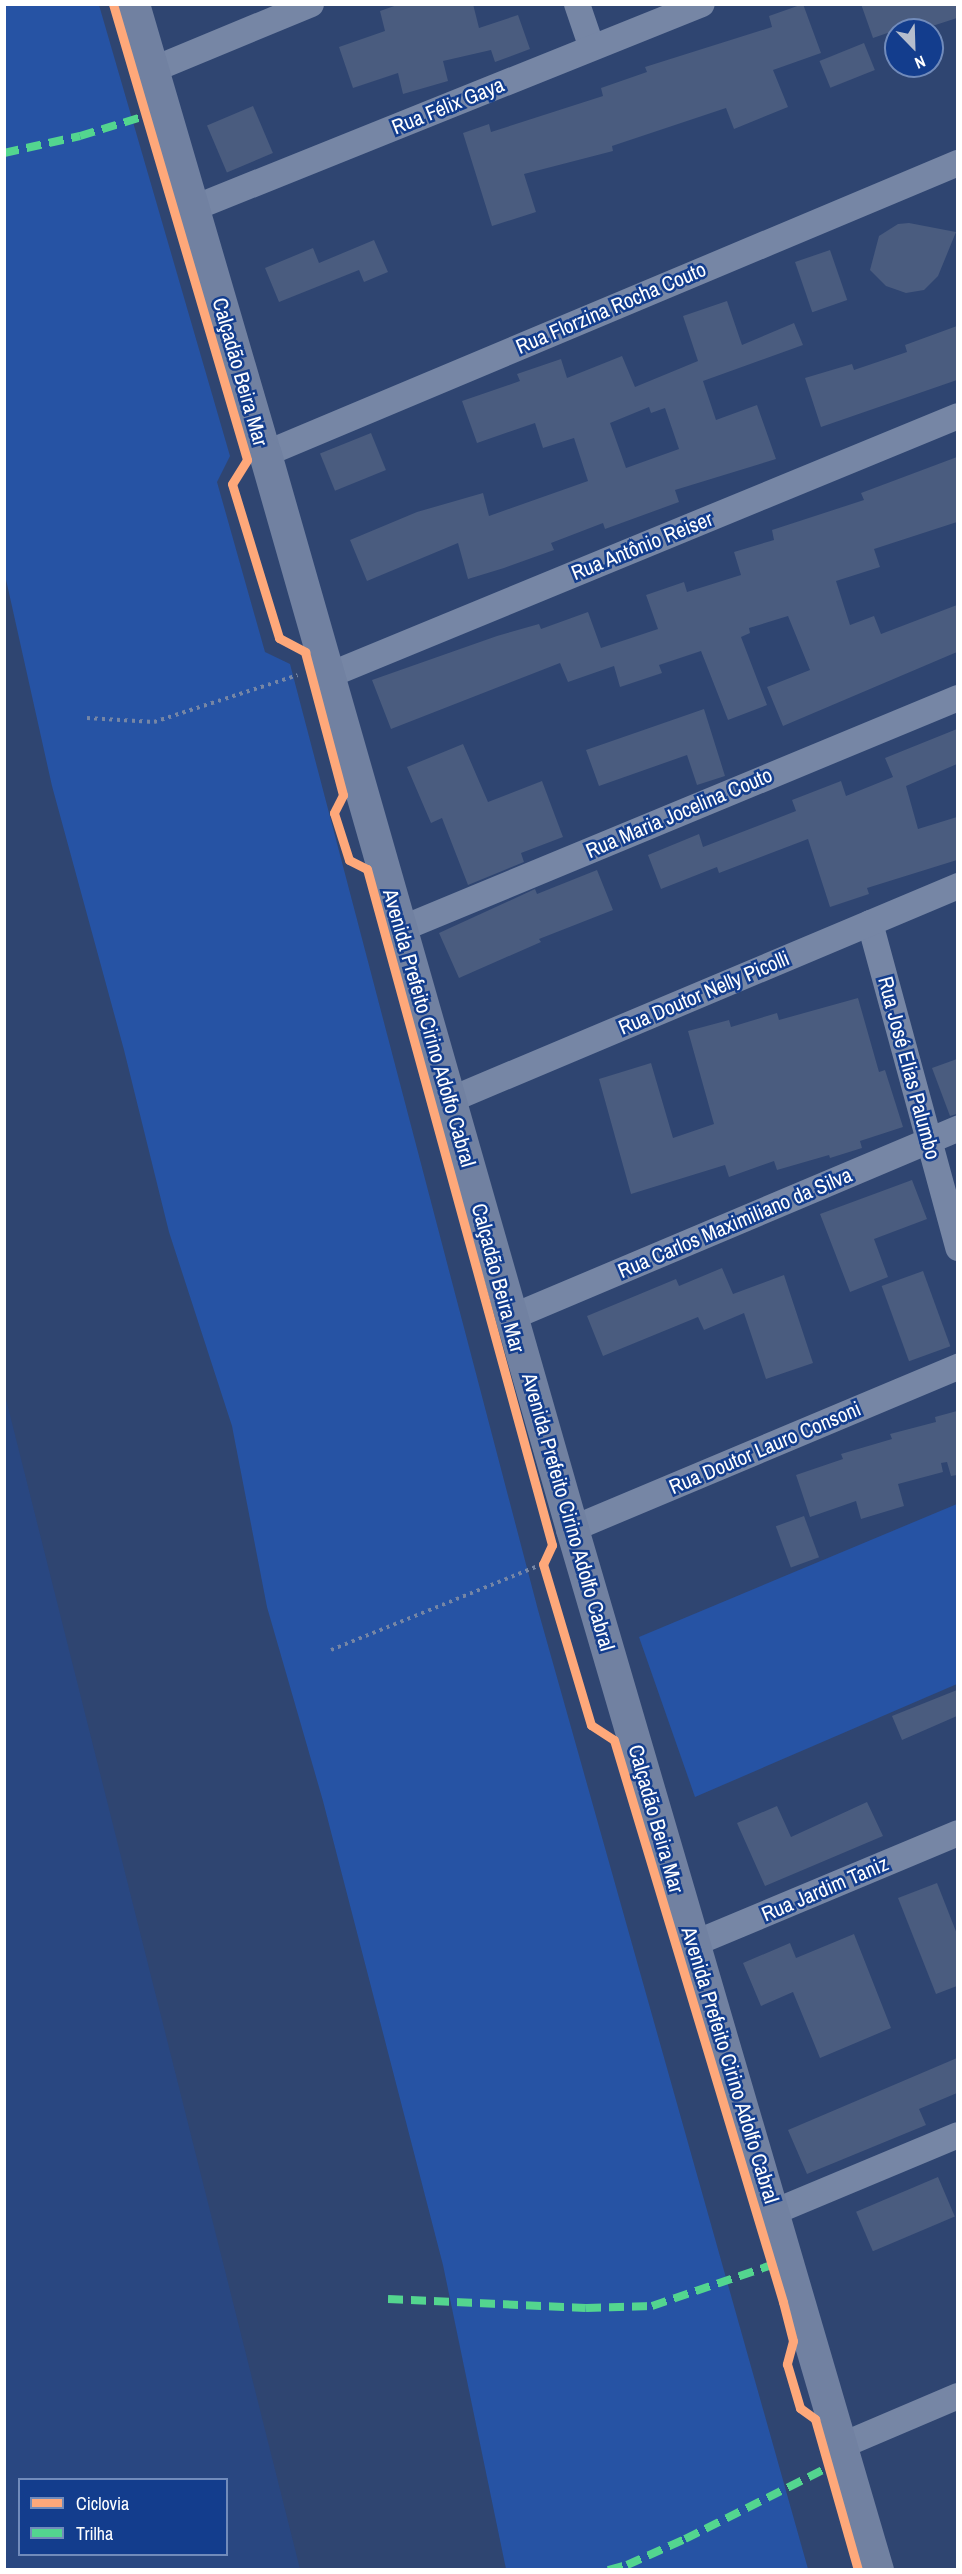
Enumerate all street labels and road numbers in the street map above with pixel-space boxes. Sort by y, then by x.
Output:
street label: Rua Félix Gaya [388,72,508,140]
street label: Rua Florzina Rocha Couto [512,257,710,359]
street label: Calçadão Beira Mar [207,295,273,449]
street label: Rua Antônio Reiser [567,506,717,586]
street label: Rua Maria Jocelina Couto [582,762,776,864]
street label: Avenida Prefeito Cirino Adolfo Cabral [377,886,481,1170]
street label: Rua Doutor Nelly Picolli [615,946,793,1040]
street label: Rua José Elias Palumbo [872,974,946,1162]
street label: Rua Carlos Maximiliano da Silva [614,1162,856,1284]
street label: Calçadão Beira Mar [466,1201,530,1355]
street label: Avenida Prefeito Cirino Adolfo Cabral [516,1370,620,1654]
street label: Rua Doutor Lauro Consoni [665,1396,865,1500]
street label: Calçadão Beira Mar [623,1742,689,1896]
street label: Rua Jardim Taniz [758,1851,892,1927]
street label: Avenida Prefeito Cirino Adolfo Cabral [676,1923,784,2207]

